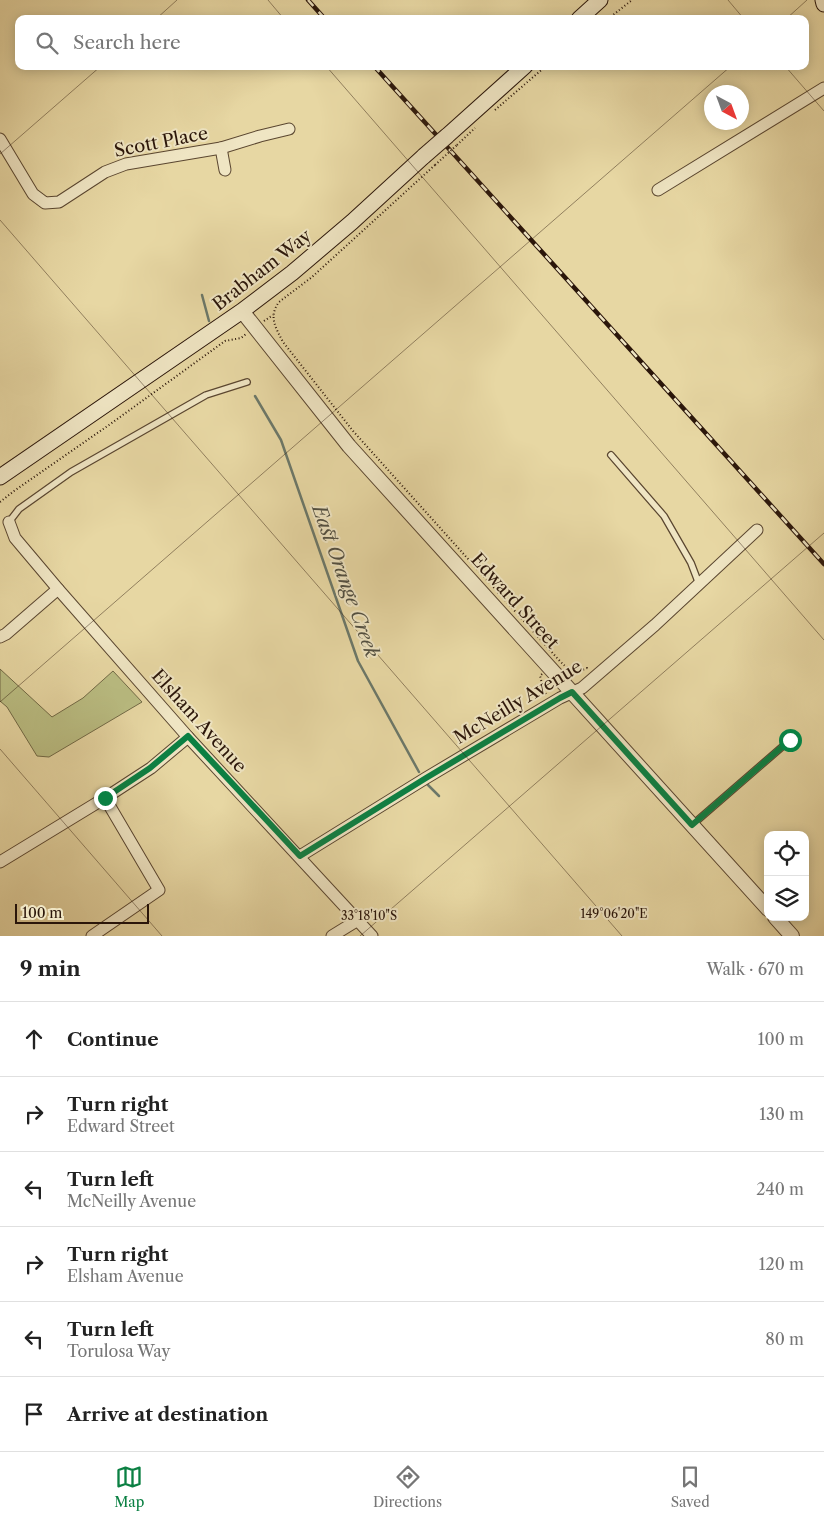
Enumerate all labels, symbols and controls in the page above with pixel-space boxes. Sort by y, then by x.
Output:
search box [15,15,809,70]
icon: search [33,29,61,57]
text: Search here [73,31,181,54]
north arrow [704,85,749,130]
street label: Scott Place [112,122,210,162]
street label: Brabham Way [208,224,316,315]
water label: East Orange Creek [307,500,384,661]
street label: Edward Street [466,549,564,654]
street label: McNeilly Avenue [450,655,586,749]
street label: Elsham Avenue [147,665,251,777]
route start [779,729,802,752]
route end [94,787,117,810]
map controls [764,831,809,921]
button: locate [764,831,809,876]
button: layers [764,876,809,921]
scale bar [15,901,149,924]
text: 100 m [22,904,62,922]
text: 149°06'20"E [580,906,648,921]
text: 33°18'10"S [341,908,397,923]
text: 9 min [20,956,81,981]
text: Walk · 670 m [706,959,804,979]
icon: ahead [20,1025,48,1053]
text: Continue [67,1028,159,1051]
text: 100 m [758,1029,804,1049]
text: Turn right [67,1093,168,1116]
icon: right [20,1100,48,1128]
text: 130 m [759,1104,804,1124]
text: Edward Street [67,1116,175,1136]
text: Turn left [67,1168,154,1191]
icon: left [20,1175,48,1203]
text: 240 m [756,1179,804,1199]
text: McNeilly Avenue [67,1191,196,1211]
text: Turn right [67,1243,168,1266]
icon: right [20,1250,48,1278]
text: 120 m [759,1254,804,1274]
text: Elsham Avenue [67,1266,184,1286]
text: Turn left [67,1318,154,1341]
icon: left [20,1325,48,1353]
text: 80 m [765,1329,804,1349]
text: Torulosa Way [67,1341,170,1361]
icon: arrive [20,1400,48,1428]
text: Arrive at destination [67,1403,268,1426]
tab: Map [114,1463,144,1511]
tab: Directions [373,1463,442,1511]
tab: Saved [671,1463,710,1511]

